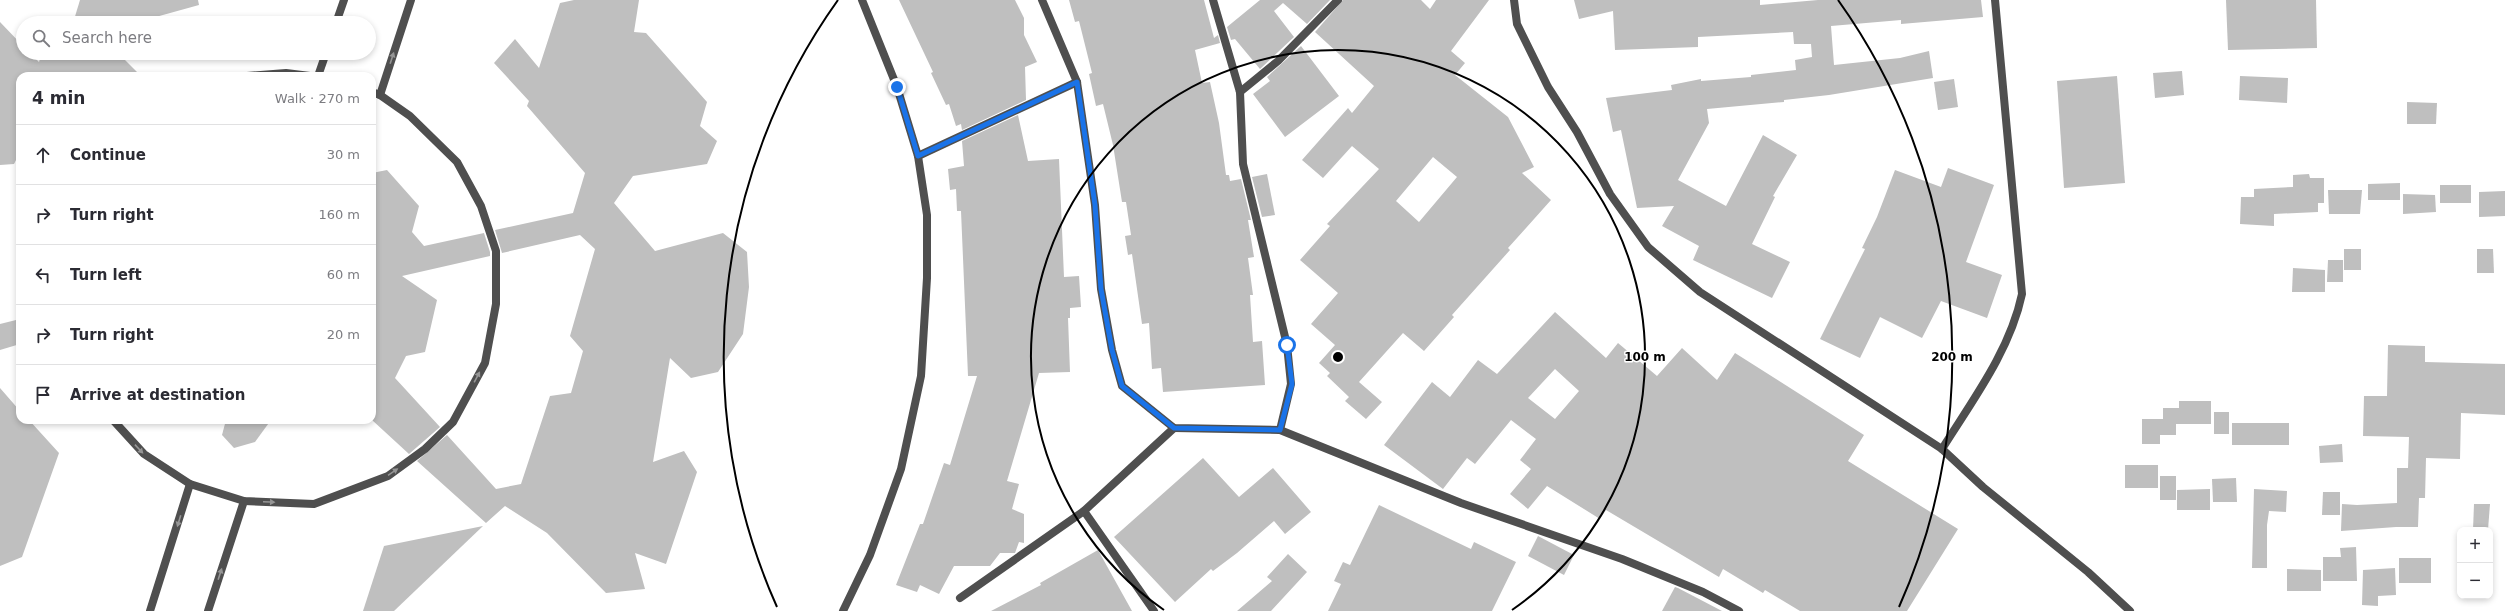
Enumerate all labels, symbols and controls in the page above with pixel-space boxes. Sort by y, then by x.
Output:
search box [16,16,376,60]
icon: search [30,27,52,49]
text: Search here [62,29,152,47]
one-way arrow [389,52,395,64]
route end [888,78,906,96]
text: 4 min [32,88,85,108]
text: Walk · 270 m [275,91,360,106]
icon: ahead [32,144,54,166]
text: Continue [70,146,146,164]
text: 30 m [327,147,360,162]
icon: right [32,204,54,226]
text: Turn right [70,206,154,224]
text: 160 m [318,207,360,222]
icon: left [32,264,54,286]
text: Turn left [70,266,142,284]
text: 60 m [327,267,360,282]
icon: right [32,324,54,346]
text: Turn right [70,326,154,344]
text: 20 m [327,327,360,342]
route start [1278,336,1296,354]
centre of rings [1331,350,1345,364]
text: 100 m [1624,350,1666,364]
text: 200 m [1931,350,1973,364]
one-way arrow [474,371,481,382]
icon: arrive [32,384,54,406]
text: Arrive at destination [70,386,245,404]
one-way arrow [134,444,143,453]
one-way arrow [388,468,398,476]
one-way arrow [263,499,275,506]
one-way arrow [175,515,181,527]
map controls [2457,527,2493,599]
button: + [2457,527,2493,563]
button: − [2457,563,2493,599]
one-way arrow [217,568,223,580]

